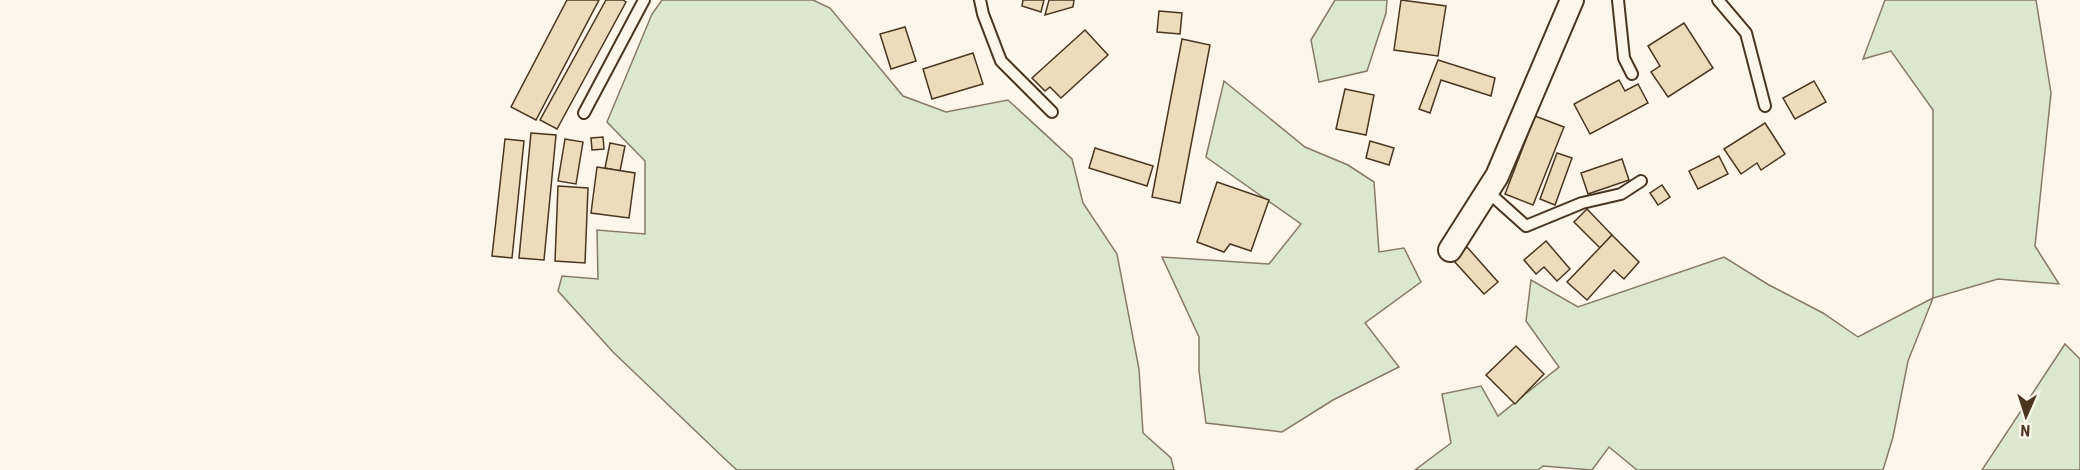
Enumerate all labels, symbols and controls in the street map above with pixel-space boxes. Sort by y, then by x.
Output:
north arrow [1996,386,2056,446]
text: N [2020,421,2031,440]

